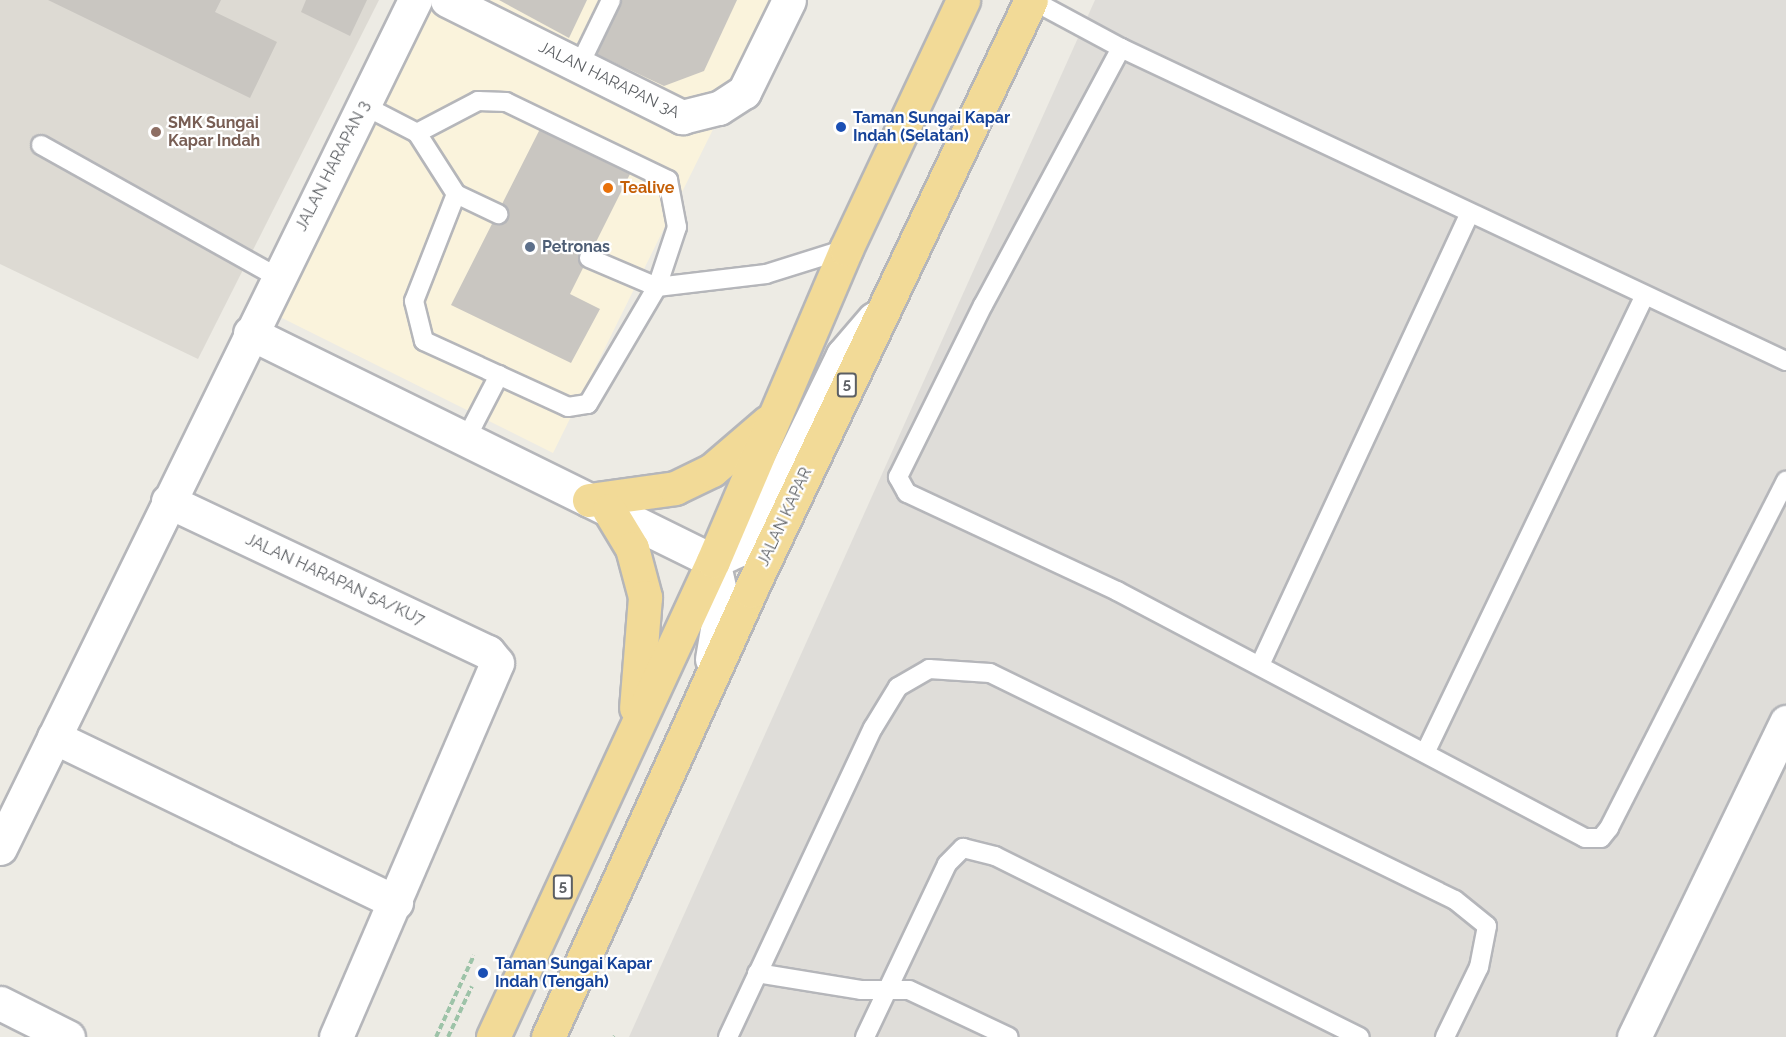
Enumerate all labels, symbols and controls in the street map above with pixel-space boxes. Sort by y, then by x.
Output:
street label: JALAN HARAPAN 3A [535,38,683,122]
street label: JALAN HARAPAN 3 [292,98,374,234]
place label: Taman Sungai Kapar Indah (Selatan) [853,108,1010,146]
place label: SMK Sungai Kapar Indah [168,113,261,151]
marker: Taman Sungai Kapar Indah (Selatan) [834,120,848,134]
marker: SMK Sungai Kapar Indah [149,125,163,139]
place label: Tealive [620,178,674,198]
marker: Tealive [601,181,615,195]
place label: Petronas [542,237,610,257]
marker: Petronas [523,240,537,254]
road number: 5 [836,373,858,397]
street label: JALAN KAPAR [754,465,816,569]
street label: JALAN HARAPAN 5A/KU7 [242,530,428,630]
road number: 5 [552,875,574,899]
place label: Taman Sungai Kapar Indah (Tengah) [495,954,652,992]
marker: Taman Sungai Kapar Indah (Tengah) [476,966,490,980]

